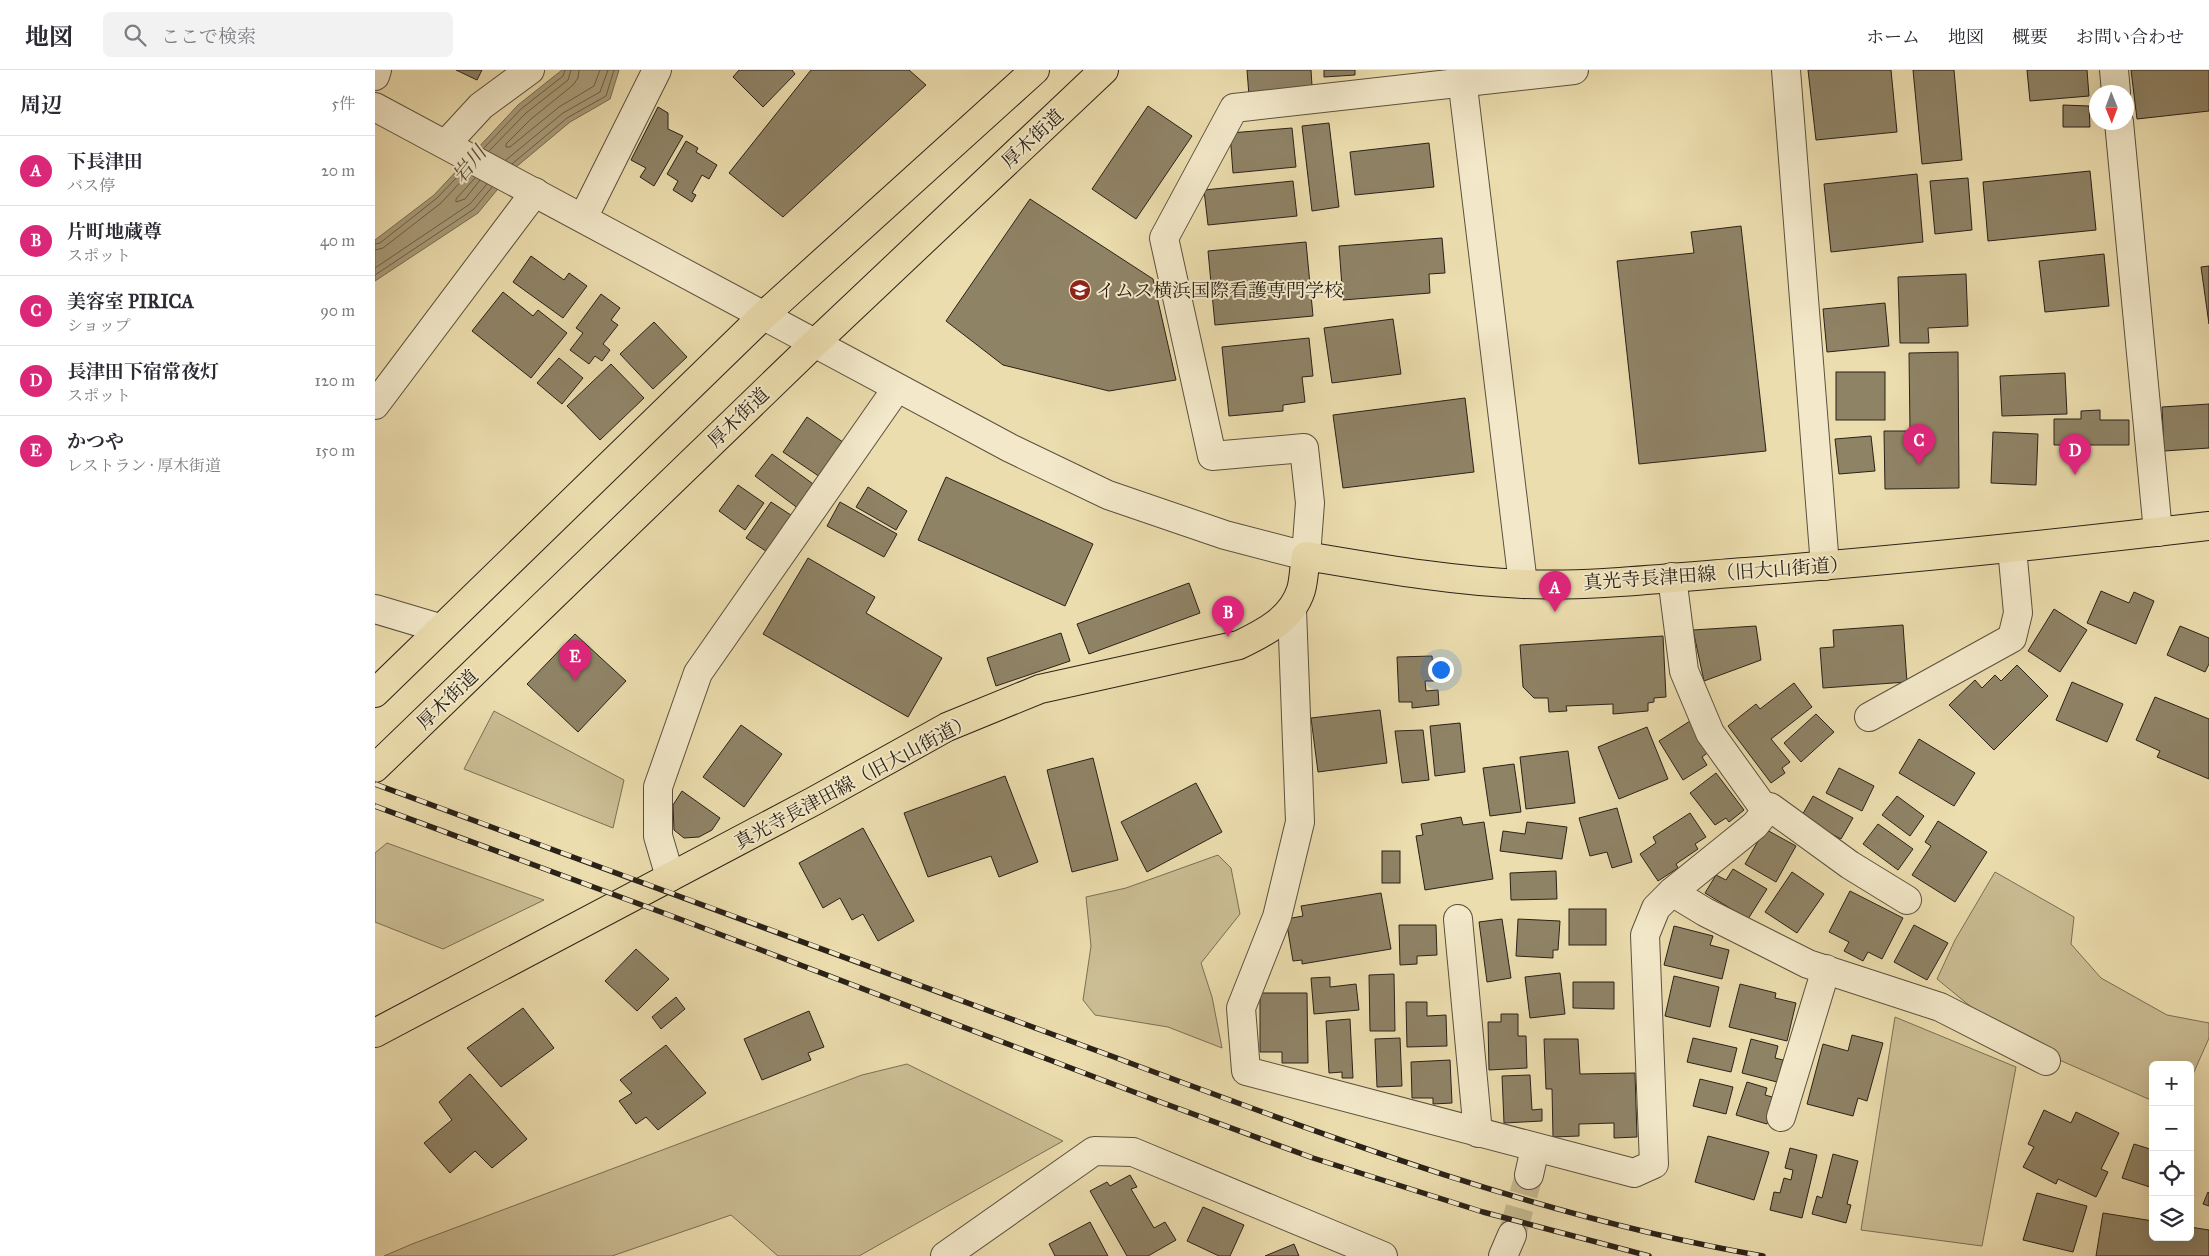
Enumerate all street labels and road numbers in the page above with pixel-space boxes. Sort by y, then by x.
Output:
street label: 厚木街道 [997,104,1068,173]
street label: 厚木街道 [703,383,774,452]
street label: 真光寺長津田線（旧大山街道） [1583,553,1850,594]
street label: 厚木街道 [412,665,483,734]
street label: 真光寺長津田線（旧大山街道） [730,709,976,854]

